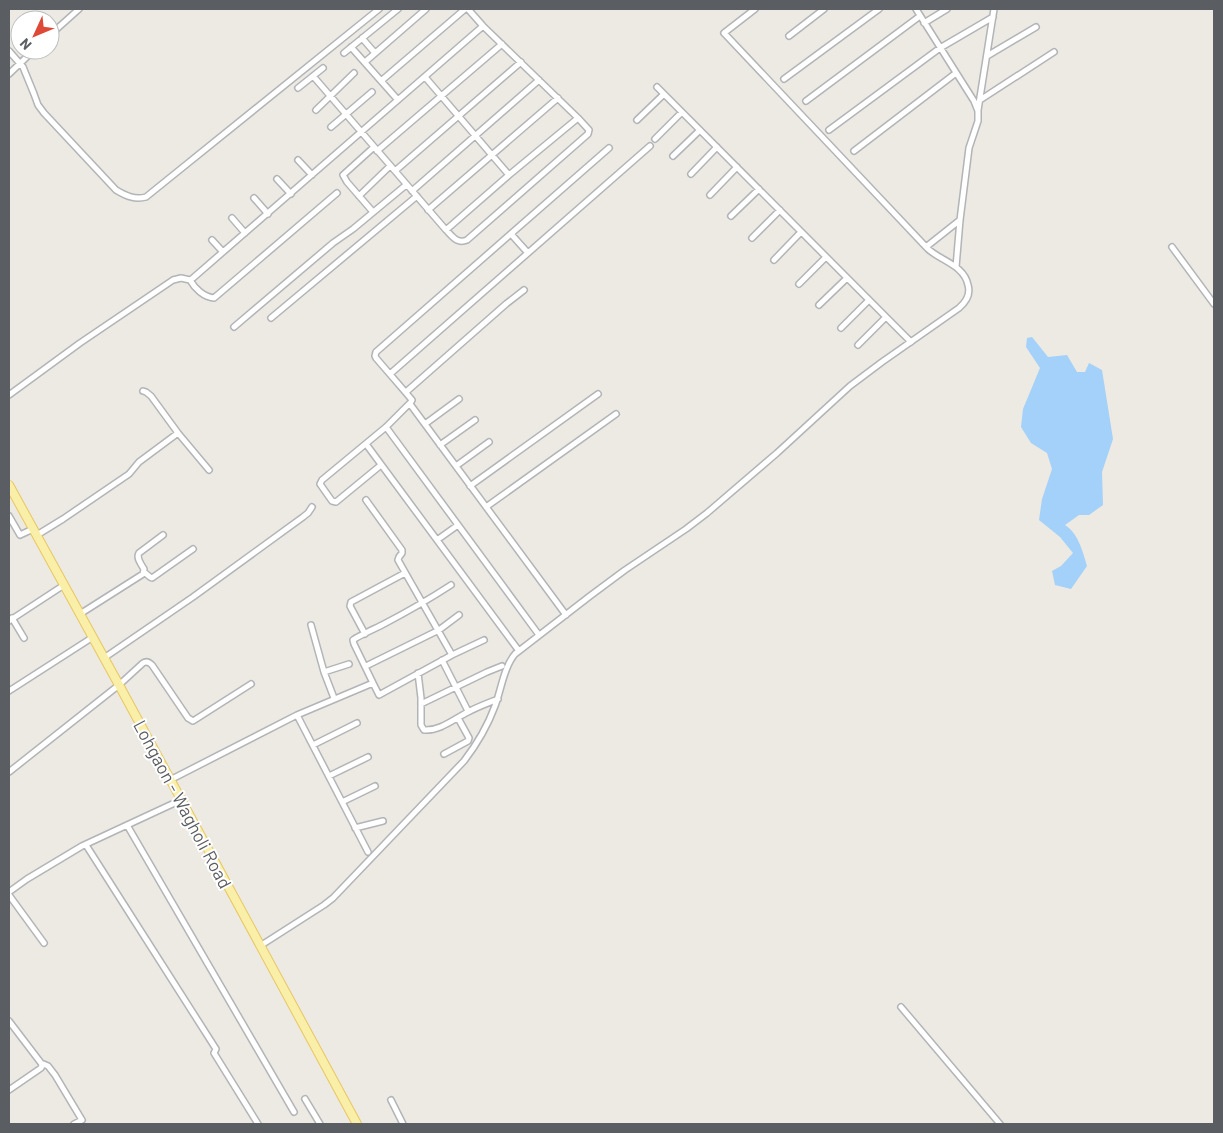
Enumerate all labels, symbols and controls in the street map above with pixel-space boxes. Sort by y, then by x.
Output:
north arrow [10,10,60,60]
text: N [16,35,35,54]
street label: Lohgaon - Wagholi Road [129,716,237,892]

